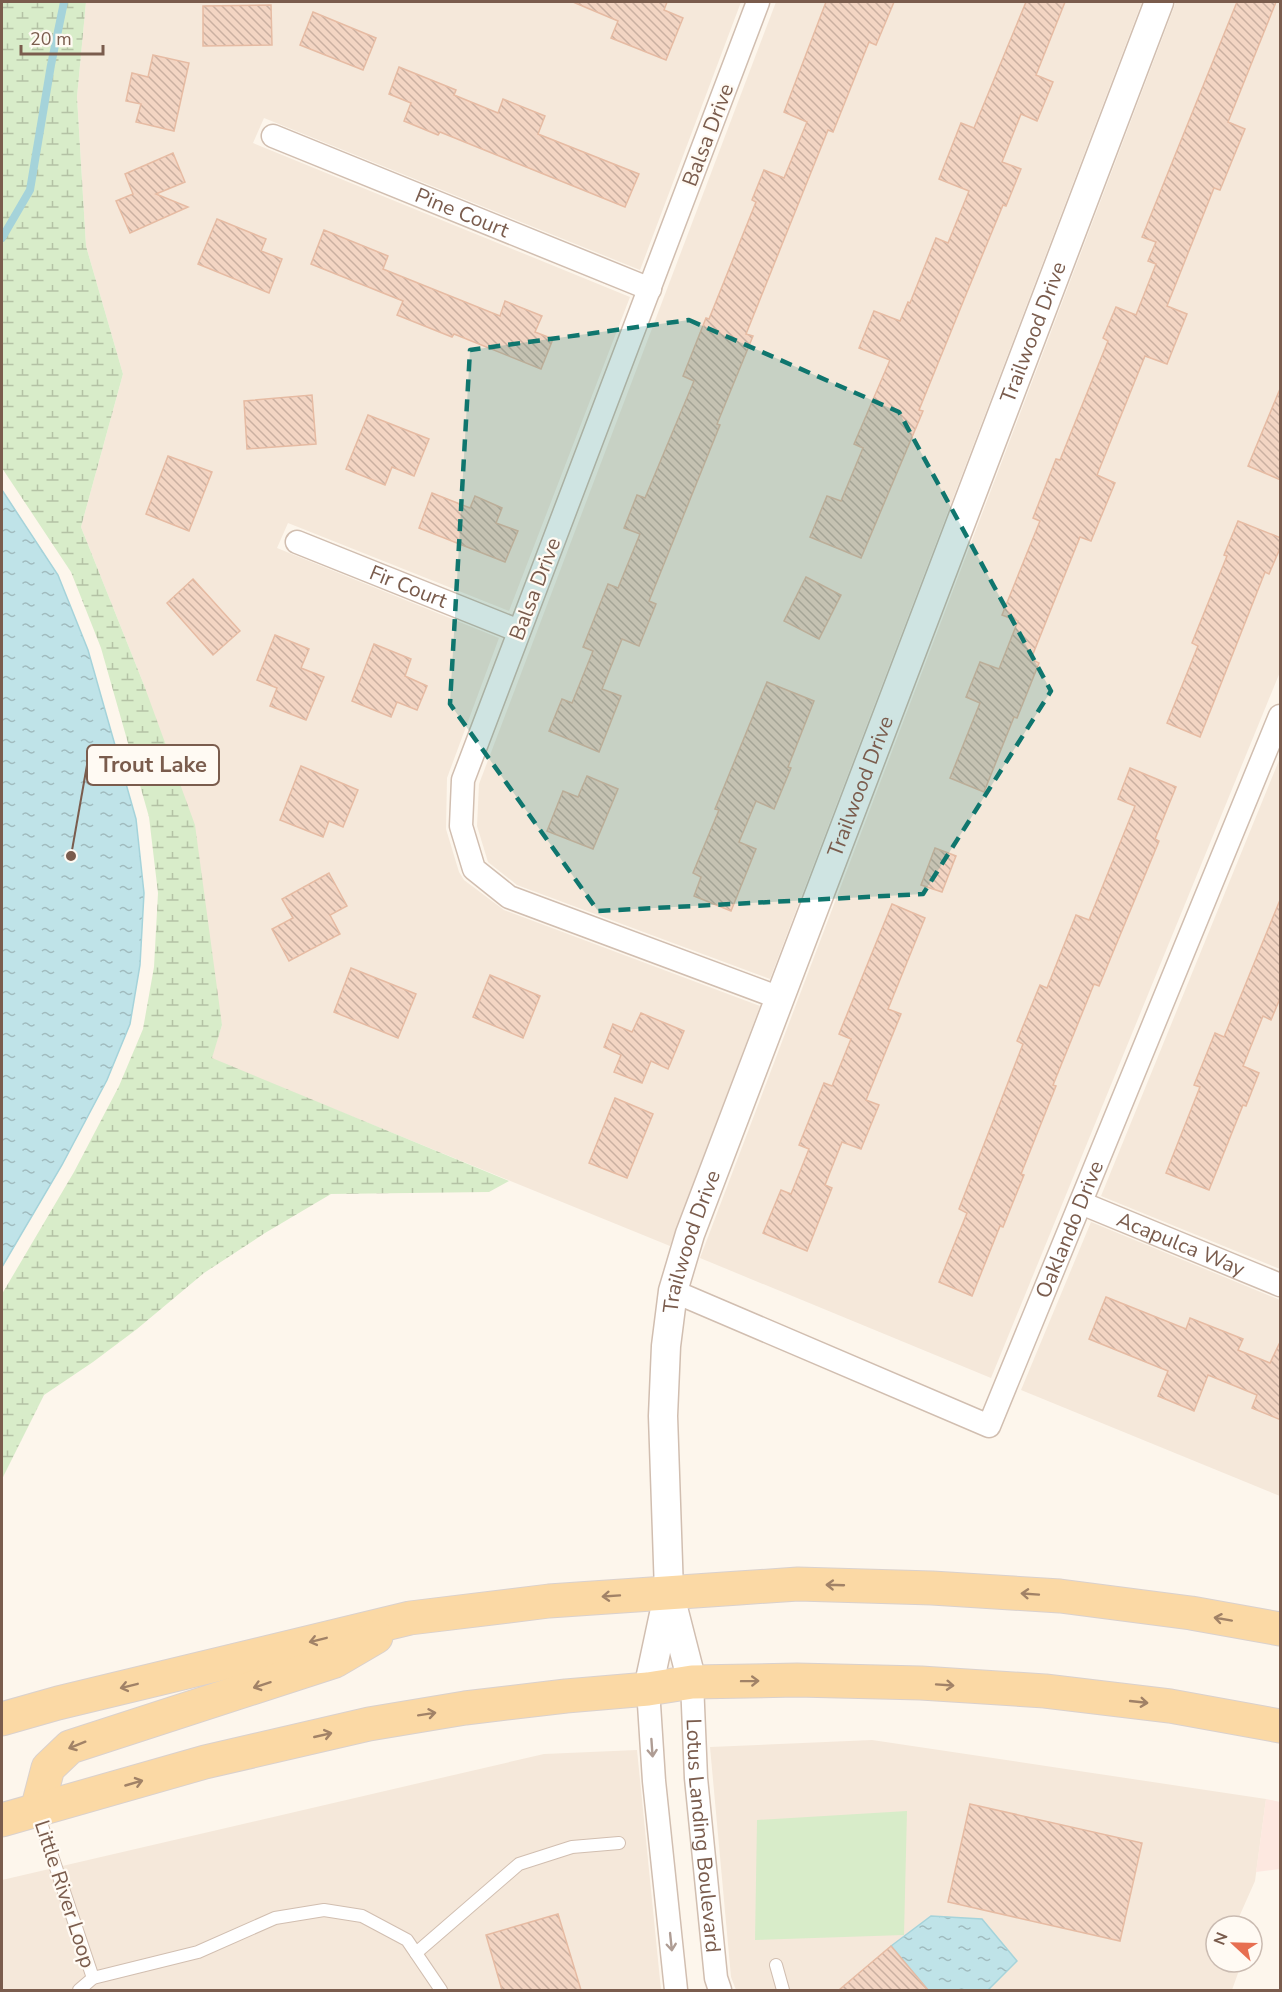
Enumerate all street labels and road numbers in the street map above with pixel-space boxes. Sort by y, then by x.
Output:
street label: Balsa Drive [676,80,740,190]
street label: Pine Court [411,181,514,245]
street label: Trailwood Drive [994,258,1073,407]
street label: Balsa Drive [503,534,567,644]
street label: Fir Court [365,558,452,615]
street label: Trailwood Drive [821,712,900,861]
street label: Oaklando Drive [1029,1157,1110,1302]
street label: Trailwood Drive [656,1166,727,1315]
street label: Acapulca Way [1113,1205,1249,1283]
street label: Lotus Landing Boulevard [680,1718,727,1954]
street label: Little River Loop [28,1816,102,1972]

